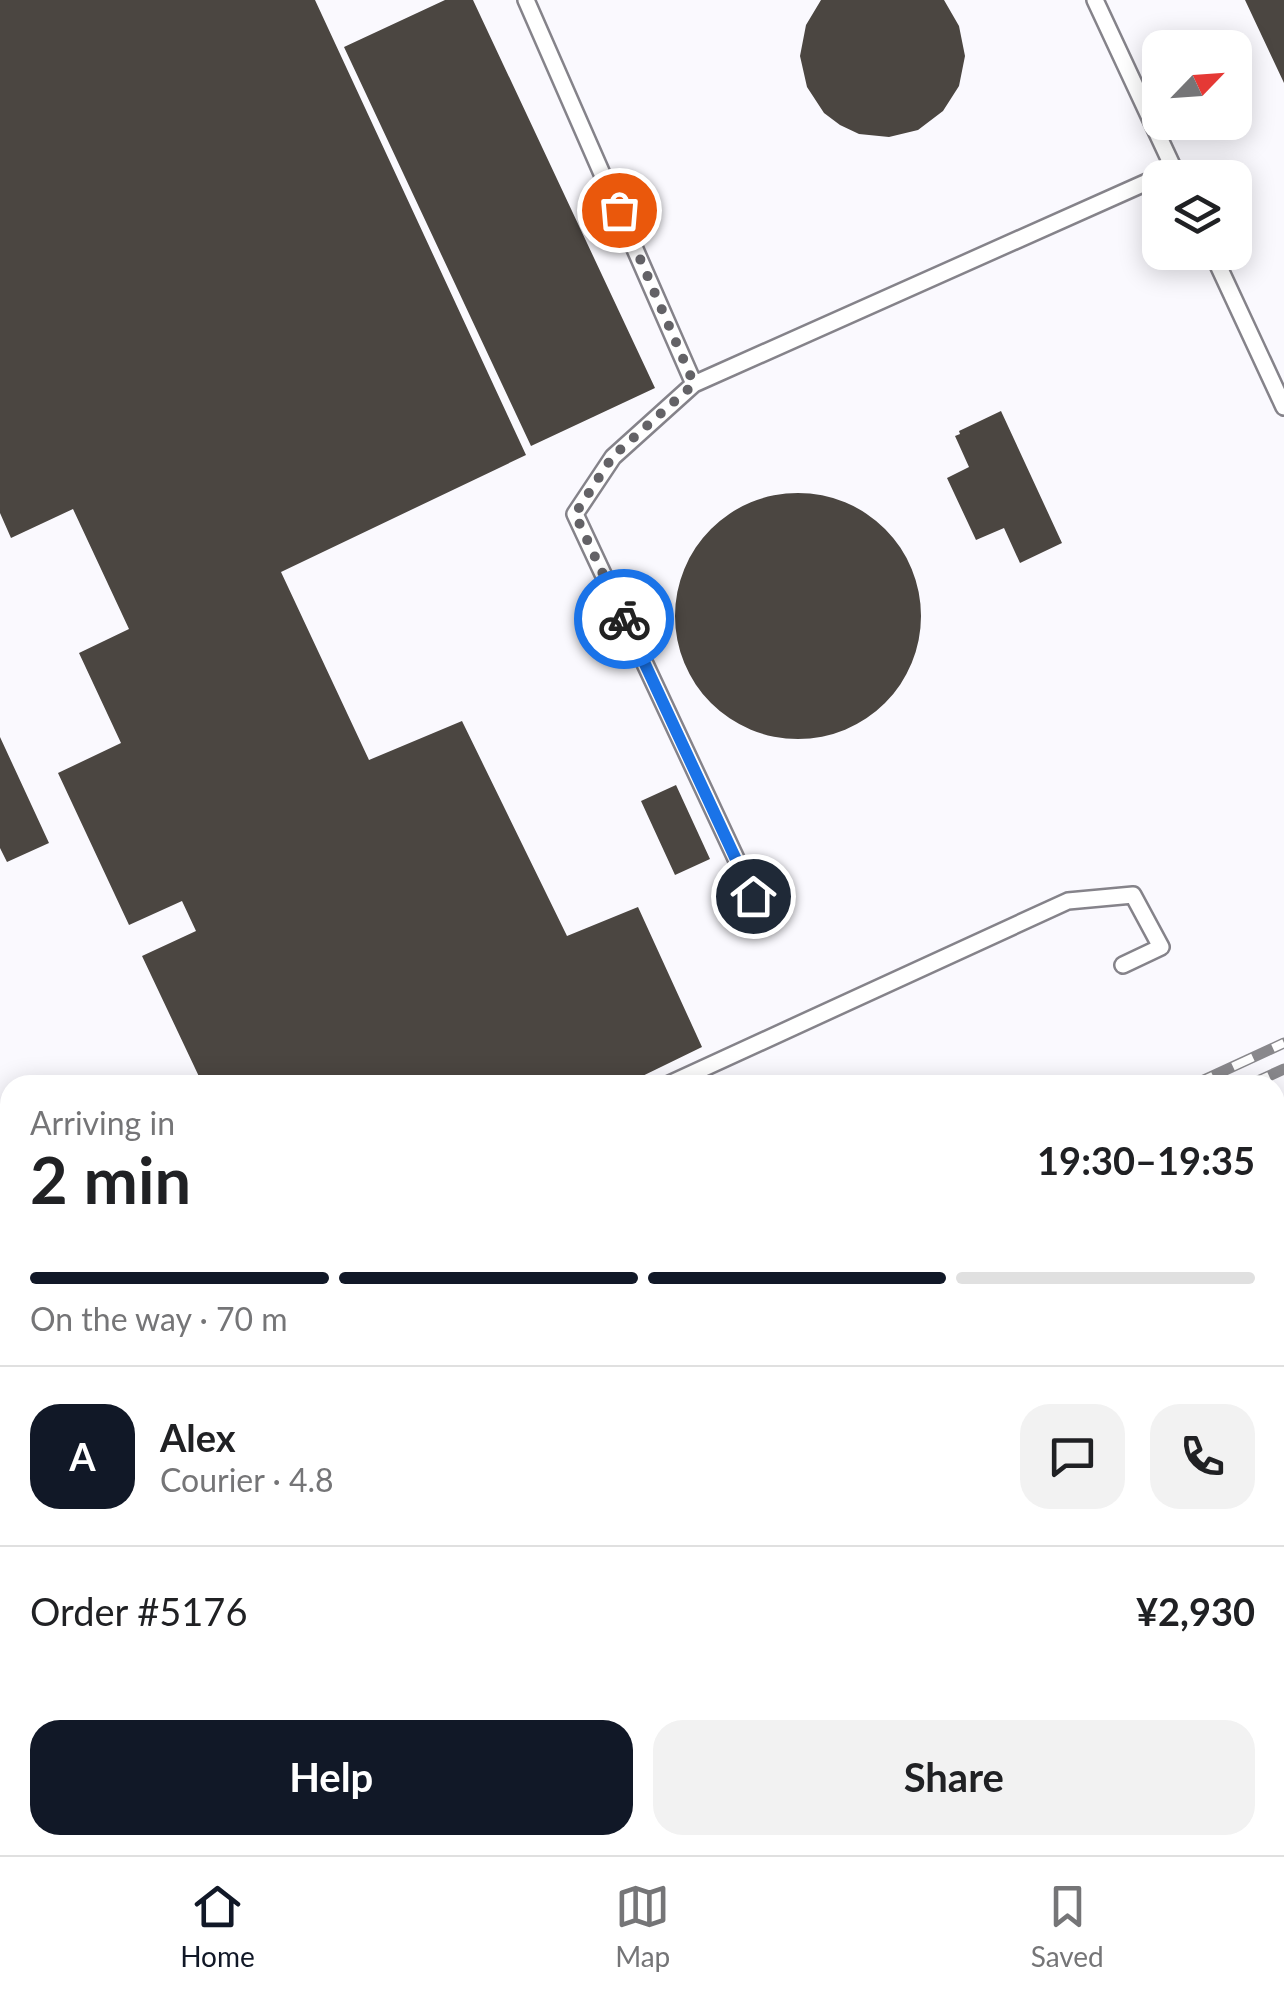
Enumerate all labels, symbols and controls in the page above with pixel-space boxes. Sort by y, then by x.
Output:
north arrow [1142,30,1252,140]
map controls [1142,30,1252,270]
button: layers [1142,160,1252,270]
pin [577,168,662,253]
icon: bag [592,183,647,238]
courier [574,569,674,669]
icon: bike [597,592,652,647]
pin [711,854,796,939]
icon: home [726,869,781,924]
text: Arriving in [30,1103,175,1142]
text: 19:30–19:35 [1037,1137,1255,1183]
text: 2 min [30,1140,191,1218]
text: On the way · 70 m [30,1299,288,1338]
button: chat [1020,1404,1125,1509]
button: phone [1150,1404,1255,1509]
text: Alex [160,1414,236,1460]
text: A [69,1433,96,1479]
text: Courier · 4.8 [160,1460,334,1499]
text: Order #5176 [30,1588,247,1634]
text: ¥2,930 [1136,1588,1255,1634]
button: Help [30,1720,633,1835]
button: Share [653,1720,1255,1835]
tab: Home [180,1879,255,1973]
tab: Map [615,1879,670,1973]
tab: Saved [1031,1879,1104,1973]

